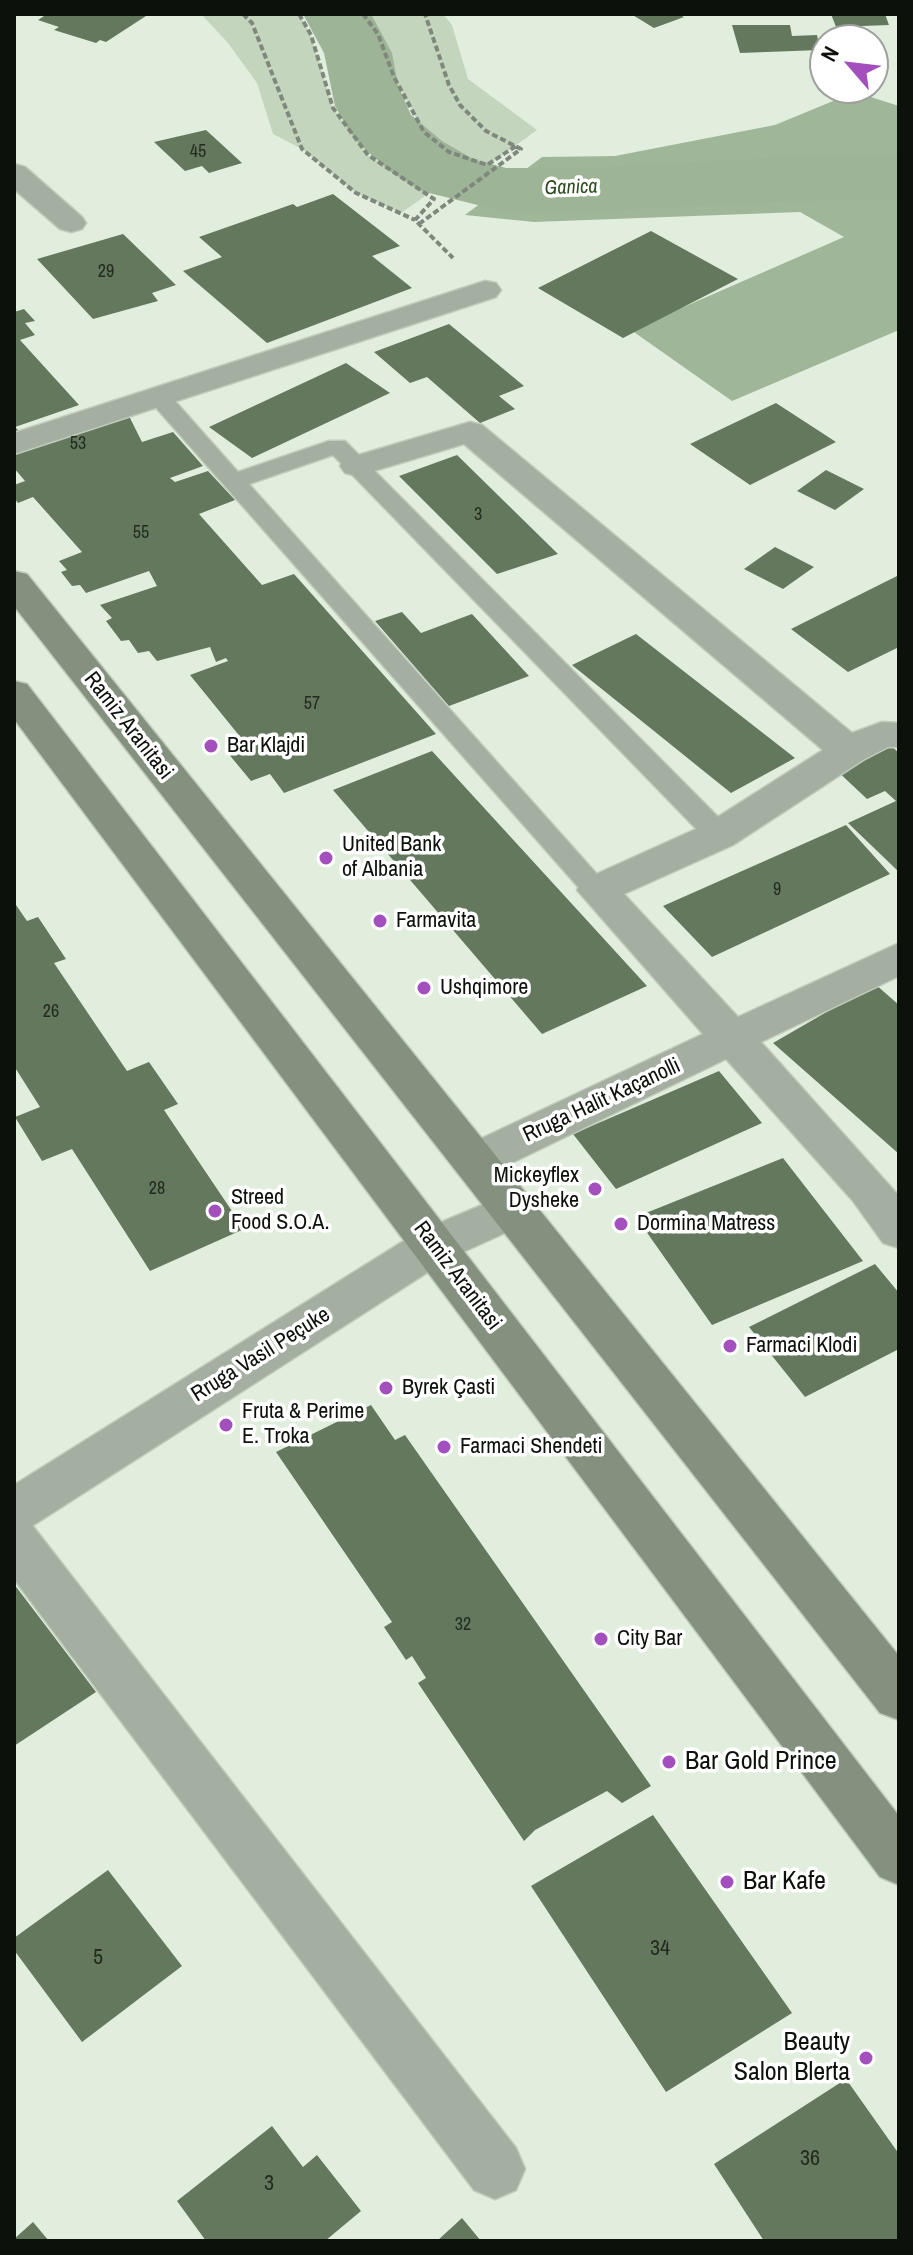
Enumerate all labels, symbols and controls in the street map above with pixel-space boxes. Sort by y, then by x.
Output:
north arrow [809,24,889,104]
text: N [813,41,846,66]
house number: 45 [190,141,206,163]
water label: Ganica [544,175,598,201]
house number: 29 [98,261,114,283]
house number: 53 [70,433,86,455]
house number: 3 [474,504,482,526]
house number: 55 [133,522,149,544]
street label: Ramiz Aranitasi [78,667,178,785]
house number: 57 [304,693,320,715]
place label: Bar Klajdi [227,733,305,759]
marker: Bar Klajdi [202,737,220,755]
place label: United Bank of Albania [342,832,441,884]
marker: United Bank of Albania [317,849,335,867]
house number: 9 [773,879,781,901]
place label: Farmavita [396,908,476,934]
marker: Farmavita [371,912,389,930]
place label: Ushqimore [440,975,528,1001]
marker: Ushqimore [415,979,433,997]
house number: 26 [43,1001,59,1023]
street label: Rruga Halit Kaçanolli [519,1053,685,1149]
place label: Mickeyflex Dysheke [494,1163,579,1214]
house number: 28 [149,1178,165,1200]
marker: Mickeyflex Dysheke [586,1180,604,1198]
place label: Streed Food S.O.A. [231,1185,329,1236]
marker: Streed Food S.O.A. [206,1202,224,1220]
place label: Dormina Matress [637,1211,775,1237]
marker: Dormina Matress [612,1215,630,1233]
street label: Ramiz Aranitasi [408,1216,506,1336]
street label: Rruga Vasil Peçuke [187,1302,335,1408]
place label: Farmaci Klodi [746,1333,857,1359]
marker: Farmaci Klodi [721,1337,739,1355]
place label: Byrek Çasti [402,1375,495,1401]
marker: Byrek Çasti [377,1379,395,1397]
place label: Fruta & Perime E. Troka [242,1399,364,1450]
marker: Fruta & Perime E. Troka [217,1416,235,1434]
place label: Farmaci Shendeti [460,1434,603,1460]
marker: Farmaci Shendeti [435,1438,453,1456]
house number: 32 [455,1614,471,1636]
place label: City Bar [617,1626,682,1652]
marker: City Bar [592,1630,610,1648]
place label: Bar Gold Prince [685,1746,837,1778]
marker: Bar Gold Prince [660,1753,678,1771]
place label: Bar Kafe [743,1866,826,1898]
marker: Bar Kafe [718,1873,736,1891]
house number: 34 [650,1936,670,1962]
house number: 5 [93,1945,103,1971]
place label: Beauty Salon Blerta [734,2027,850,2088]
marker: Beauty Salon Blerta [857,2049,875,2067]
house number: 36 [800,2146,820,2172]
house number: 3 [264,2171,274,2197]

